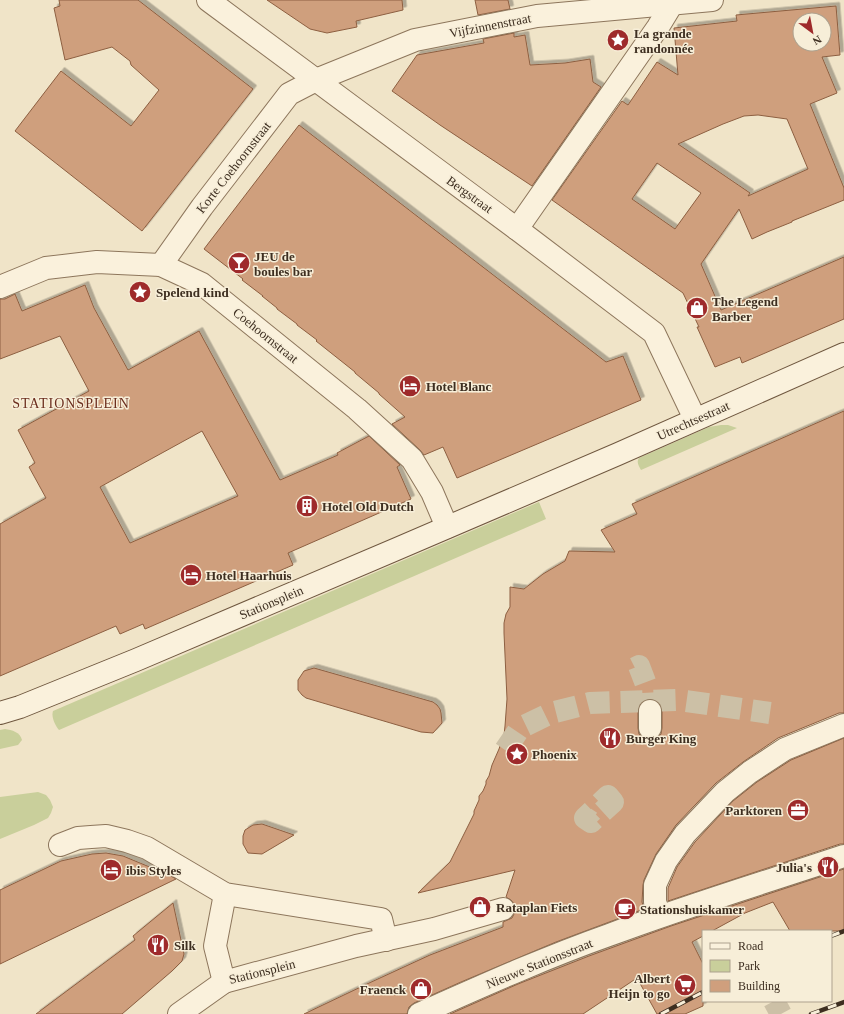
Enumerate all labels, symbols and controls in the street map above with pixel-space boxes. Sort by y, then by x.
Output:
street label: Vijfzinnenstraat [448,10,533,41]
north arrow [792,12,832,52]
place label: La grande randonnée [634,26,693,56]
place icon: La grande randonnée [605,27,631,53]
text: N [811,33,824,48]
street label: Korte Coehoornstraat [193,118,274,216]
street label: Bergstraat [444,173,496,216]
place label: JEU de boules bar [254,249,312,279]
bar icon: JEU de boules bar [226,250,252,276]
place icon: Spelend kind [127,279,153,305]
place label: Spelend kind [156,285,229,300]
place label: The Legend Barber [712,294,779,324]
shop icon: The Legend Barber [684,295,710,321]
street label: Coehoornstraat [230,305,302,366]
hotel icon: Hotel Blanc [397,373,423,399]
place label: Hotel Blanc [426,379,492,394]
district label: STATIONSPLEIN [12,396,130,411]
street label: Utrechtsestraat [655,398,732,443]
building icon: Hotel Old Dutch [294,493,320,519]
place label: Hotel Old Dutch [322,499,414,514]
hotel icon: Hotel Haarhuis [178,562,204,588]
place label: Hotel Haarhuis [206,568,292,583]
street label: Stationsplein [237,582,306,623]
restaurant icon: Burger King [597,725,623,751]
place label: Burger King [626,731,697,746]
place icon: Phoenix [504,741,530,767]
place label: Phoenix [532,747,577,762]
office icon: Parktoren [785,797,811,823]
place label: Parktoren [725,803,783,818]
restaurant icon: Julia's [815,854,841,880]
hotel icon: ibis Styles [98,857,124,883]
place label: Julia's [776,860,812,875]
place label: ibis Styles [126,863,181,878]
shop icon: Rataplan Fiets [467,894,493,920]
cafe icon: Stationshuiskamer [612,896,638,922]
place label: Rataplan Fiets [496,900,577,915]
place label: Stationshuiskamer [640,902,744,917]
legend [702,930,832,1002]
restaurant icon: Silk [145,932,171,958]
street label: Nieuwe Stationsstraat [484,935,595,992]
place label: Silk [174,938,196,953]
text: Road [738,939,763,953]
street label: Stationsplein [227,956,297,987]
text: Park [738,959,760,973]
place label: Albert Heijn to go [609,971,671,1001]
supermarket icon: Albert Heijn to go [672,972,698,998]
shop icon: Fraenck [408,976,434,1002]
text: Building [738,979,780,993]
place label: Fraenck [360,982,407,997]

